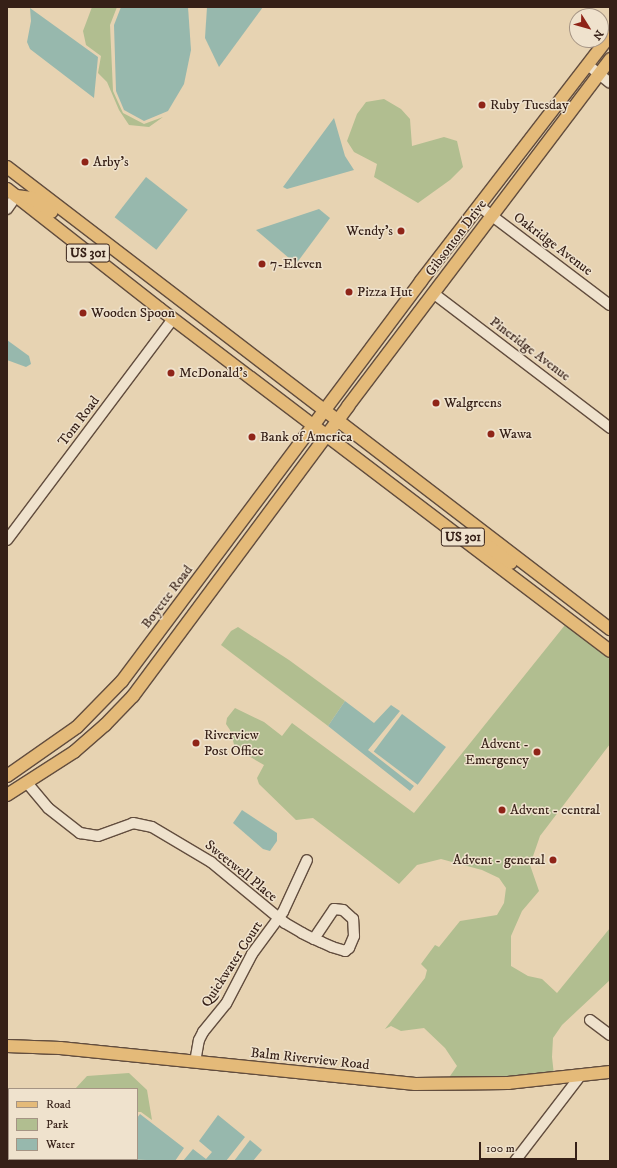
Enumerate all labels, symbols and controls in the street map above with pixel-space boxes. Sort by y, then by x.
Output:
north arrow [569,8,609,48]
text: N [589,27,606,42]
place label: Ruby Tuesday [490,97,569,113]
marker: Ruby Tuesday [477,100,487,110]
place label: Arby's [93,154,129,170]
marker: Arby's [80,157,90,167]
street label: Gibsonton Drive [422,196,490,280]
street label: Oakridge Avenue [510,209,596,279]
place label: Wendy's [346,223,393,239]
marker: Wendy's [396,226,406,236]
road number: US 301 [65,242,111,264]
place label: 7-Eleven [270,256,322,272]
marker: 7-Eleven [257,259,267,269]
place label: Pizza Hut [357,284,413,300]
marker: Pizza Hut [344,287,354,297]
place label: Wooden Spoon [91,305,175,321]
marker: Wooden Spoon [78,308,88,318]
street label: Pineridge Avenue [486,313,574,385]
place label: McDonald's [179,365,247,381]
marker: McDonald's [166,368,176,378]
street label: Tom Road [55,393,103,449]
place label: Walgreens [444,395,502,411]
marker: Walgreens [431,398,441,408]
place label: Wawa [499,426,532,442]
place label: Bank of America [260,429,352,445]
marker: Wawa [486,429,496,439]
marker: Bank of America [247,432,257,442]
road number: US 301 [440,526,486,548]
street label: Boyette Road [138,562,196,632]
place label: Riverview Post Office [204,727,263,760]
place label: Advent - Emergency [465,736,529,768]
marker: Riverview Post Office [191,738,201,748]
marker: Advent - Emergency [532,747,542,757]
place label: Advent - central [510,802,600,818]
marker: Advent - central [497,805,507,815]
street label: Sweetwell Place [201,837,281,905]
place label: Advent - general [453,852,545,868]
marker: Advent - general [548,855,558,865]
street label: Quickwater Court [198,918,266,1010]
street label: Balm Riverview Road [250,1044,370,1074]
legend [8,1088,138,1160]
text: Road [46,1097,71,1112]
text: Park [46,1117,68,1132]
scale bar [481,1134,579,1160]
text: Water [46,1137,75,1152]
text: 100 m [486,1141,515,1156]

